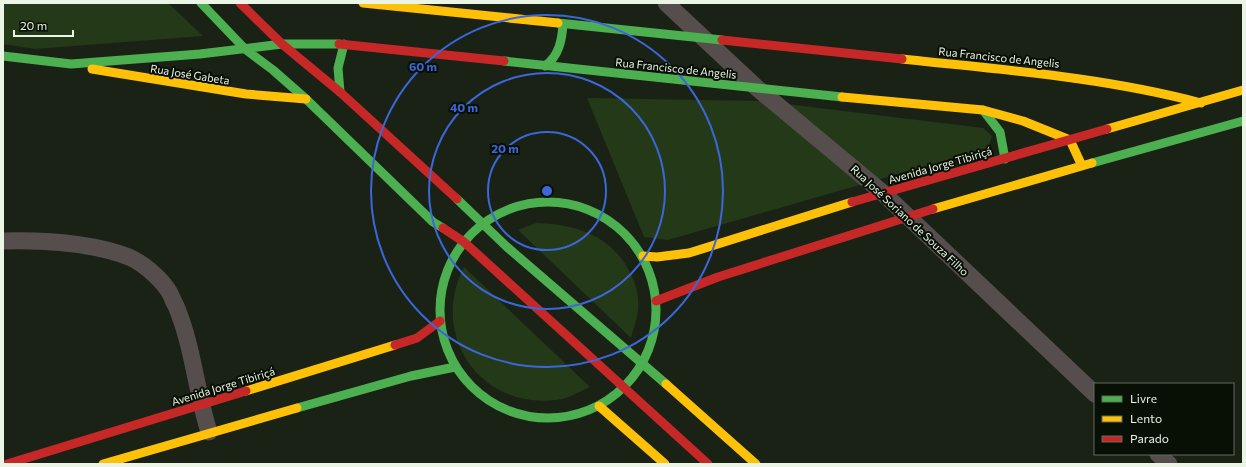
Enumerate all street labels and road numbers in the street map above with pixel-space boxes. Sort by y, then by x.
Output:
street label: Rua Francisco de Angelis [938,44,1060,70]
street label: Rua Francisco de Angelis [615,55,737,81]
street label: Rua José Gabeta [149,61,231,88]
street label: Avenida Jorge Tibiriçá [887,144,994,187]
street label: Rua José Soriano de Souza Filho [848,162,972,279]
street label: Avenida Jorge Tibiriçá [170,364,276,409]

